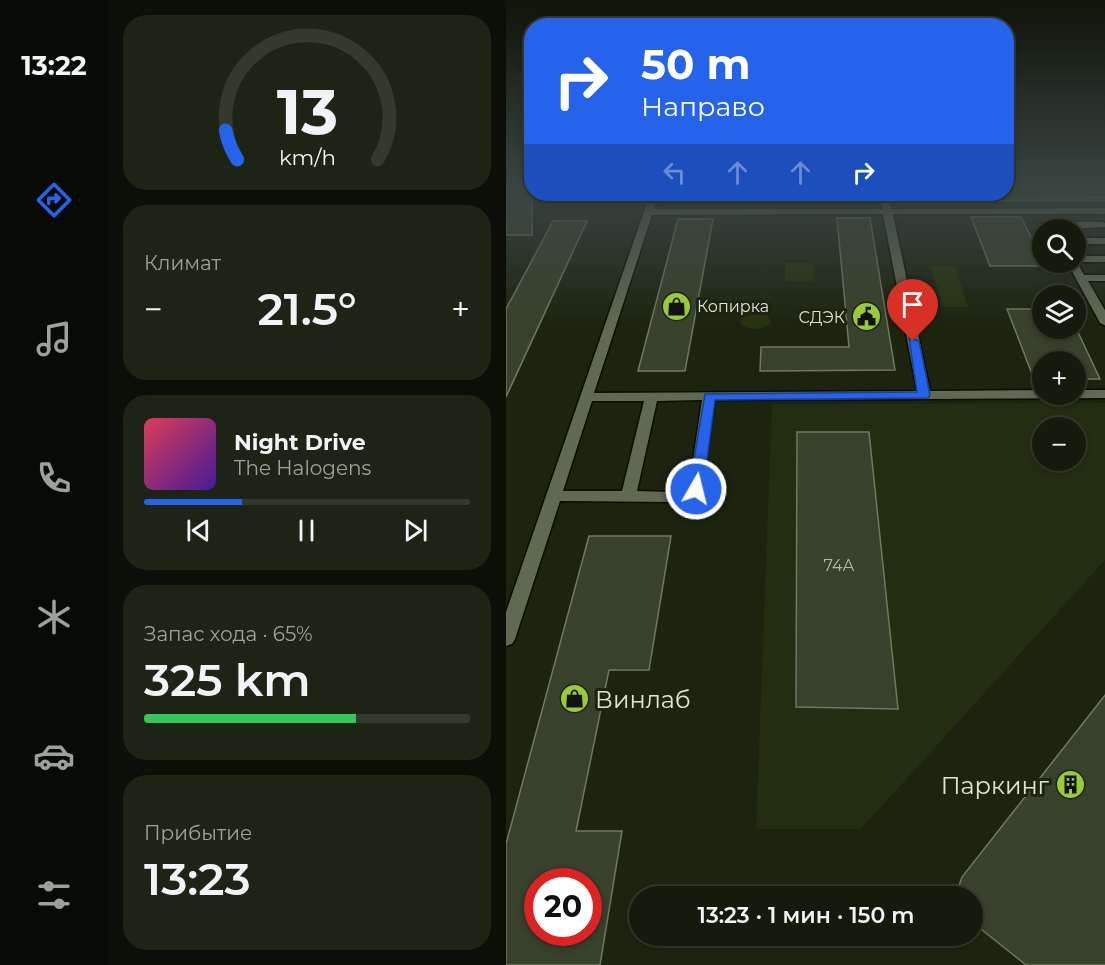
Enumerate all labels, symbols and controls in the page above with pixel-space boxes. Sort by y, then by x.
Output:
text: 50 m [641,38,750,90]
icon: right [542,42,620,120]
text: 13:22 [21,49,87,82]
text: 13 [276,74,338,150]
text: Направо [641,90,765,123]
text: km/h [278,144,336,170]
icon: left [658,156,691,189]
icon: ahead [721,156,754,189]
icon: ahead [784,156,817,189]
icon: right [847,156,880,189]
icon: directions [33,179,75,221]
map controls [1032,219,1086,471]
button: search [1032,219,1086,273]
text: Климат [144,251,221,275]
pin [887,279,938,341]
text: 21.5° [257,281,357,336]
button: layers [1032,285,1086,339]
icon: arrive [896,288,929,321]
text: − [144,289,163,329]
text: + [451,289,470,329]
shop icon: Копирка [660,290,692,322]
place label: Копирка [697,297,769,316]
public building icon: СДЭК [850,301,882,333]
place label: СДЭК [799,308,845,327]
icon: music [33,318,75,360]
button: + [1032,351,1086,405]
button: − [1032,417,1086,471]
text: Night Drive [234,429,366,456]
text: The Halogens [234,456,371,480]
icon: phone [33,457,75,499]
position arrow [664,457,728,521]
icon: previous [182,514,215,547]
icon: pause [290,514,323,547]
icon: next [399,514,432,547]
house number: 74А [824,556,855,575]
icon: climate [33,596,75,638]
text: Запас хода · 65% [144,622,313,646]
text: 325 km [144,652,311,707]
shop icon: Винлаб [558,683,590,715]
place label: Винлаб [595,685,691,714]
icon: car [33,735,75,777]
building icon: Паркинг [1054,769,1086,801]
place label: Паркинг [941,771,1050,800]
text: Прибытие [144,821,252,845]
text: 13:23 [144,851,251,906]
speed limit sign: 20 [524,868,602,946]
icon: filters [33,874,75,916]
text: 13:23 · 1 мин · 150 m [698,902,914,929]

